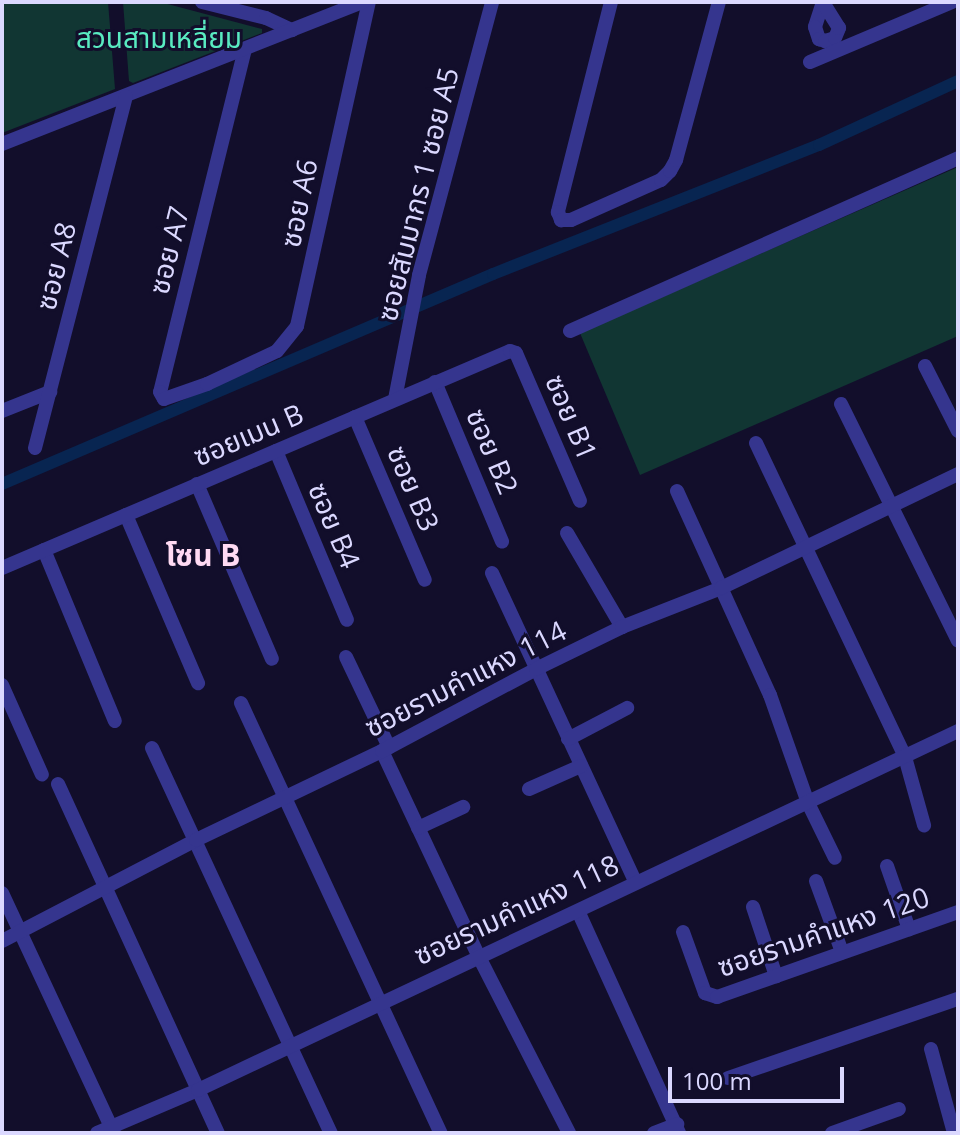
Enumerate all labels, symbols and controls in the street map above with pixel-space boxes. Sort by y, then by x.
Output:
park label: สวนสามเหลี่ยม [76,20,242,54]
street label: ซอยสัมมากร 1 ซอย A5 [369,64,465,324]
street label: ซอย A6 [272,156,324,250]
street label: ซอย A7 [141,203,195,297]
street label: ซอย A8 [28,219,82,313]
street label: ซอย B1 [539,369,605,465]
street label: ซอยเมน B [188,396,308,472]
street label: ซอย B2 [460,403,526,499]
street label: ซอย B3 [381,440,447,536]
street label: ซอย B4 [302,477,368,573]
district label: โซน B [166,537,240,573]
street label: ซอยรามคำแหง 114 [359,613,571,743]
street label: ซอยรามคำแหง 118 [408,847,624,971]
street label: ซอยรามคำแหง 120 [713,879,933,983]
scale bar [672,1051,848,1101]
text: 100 m [682,1064,752,1097]

